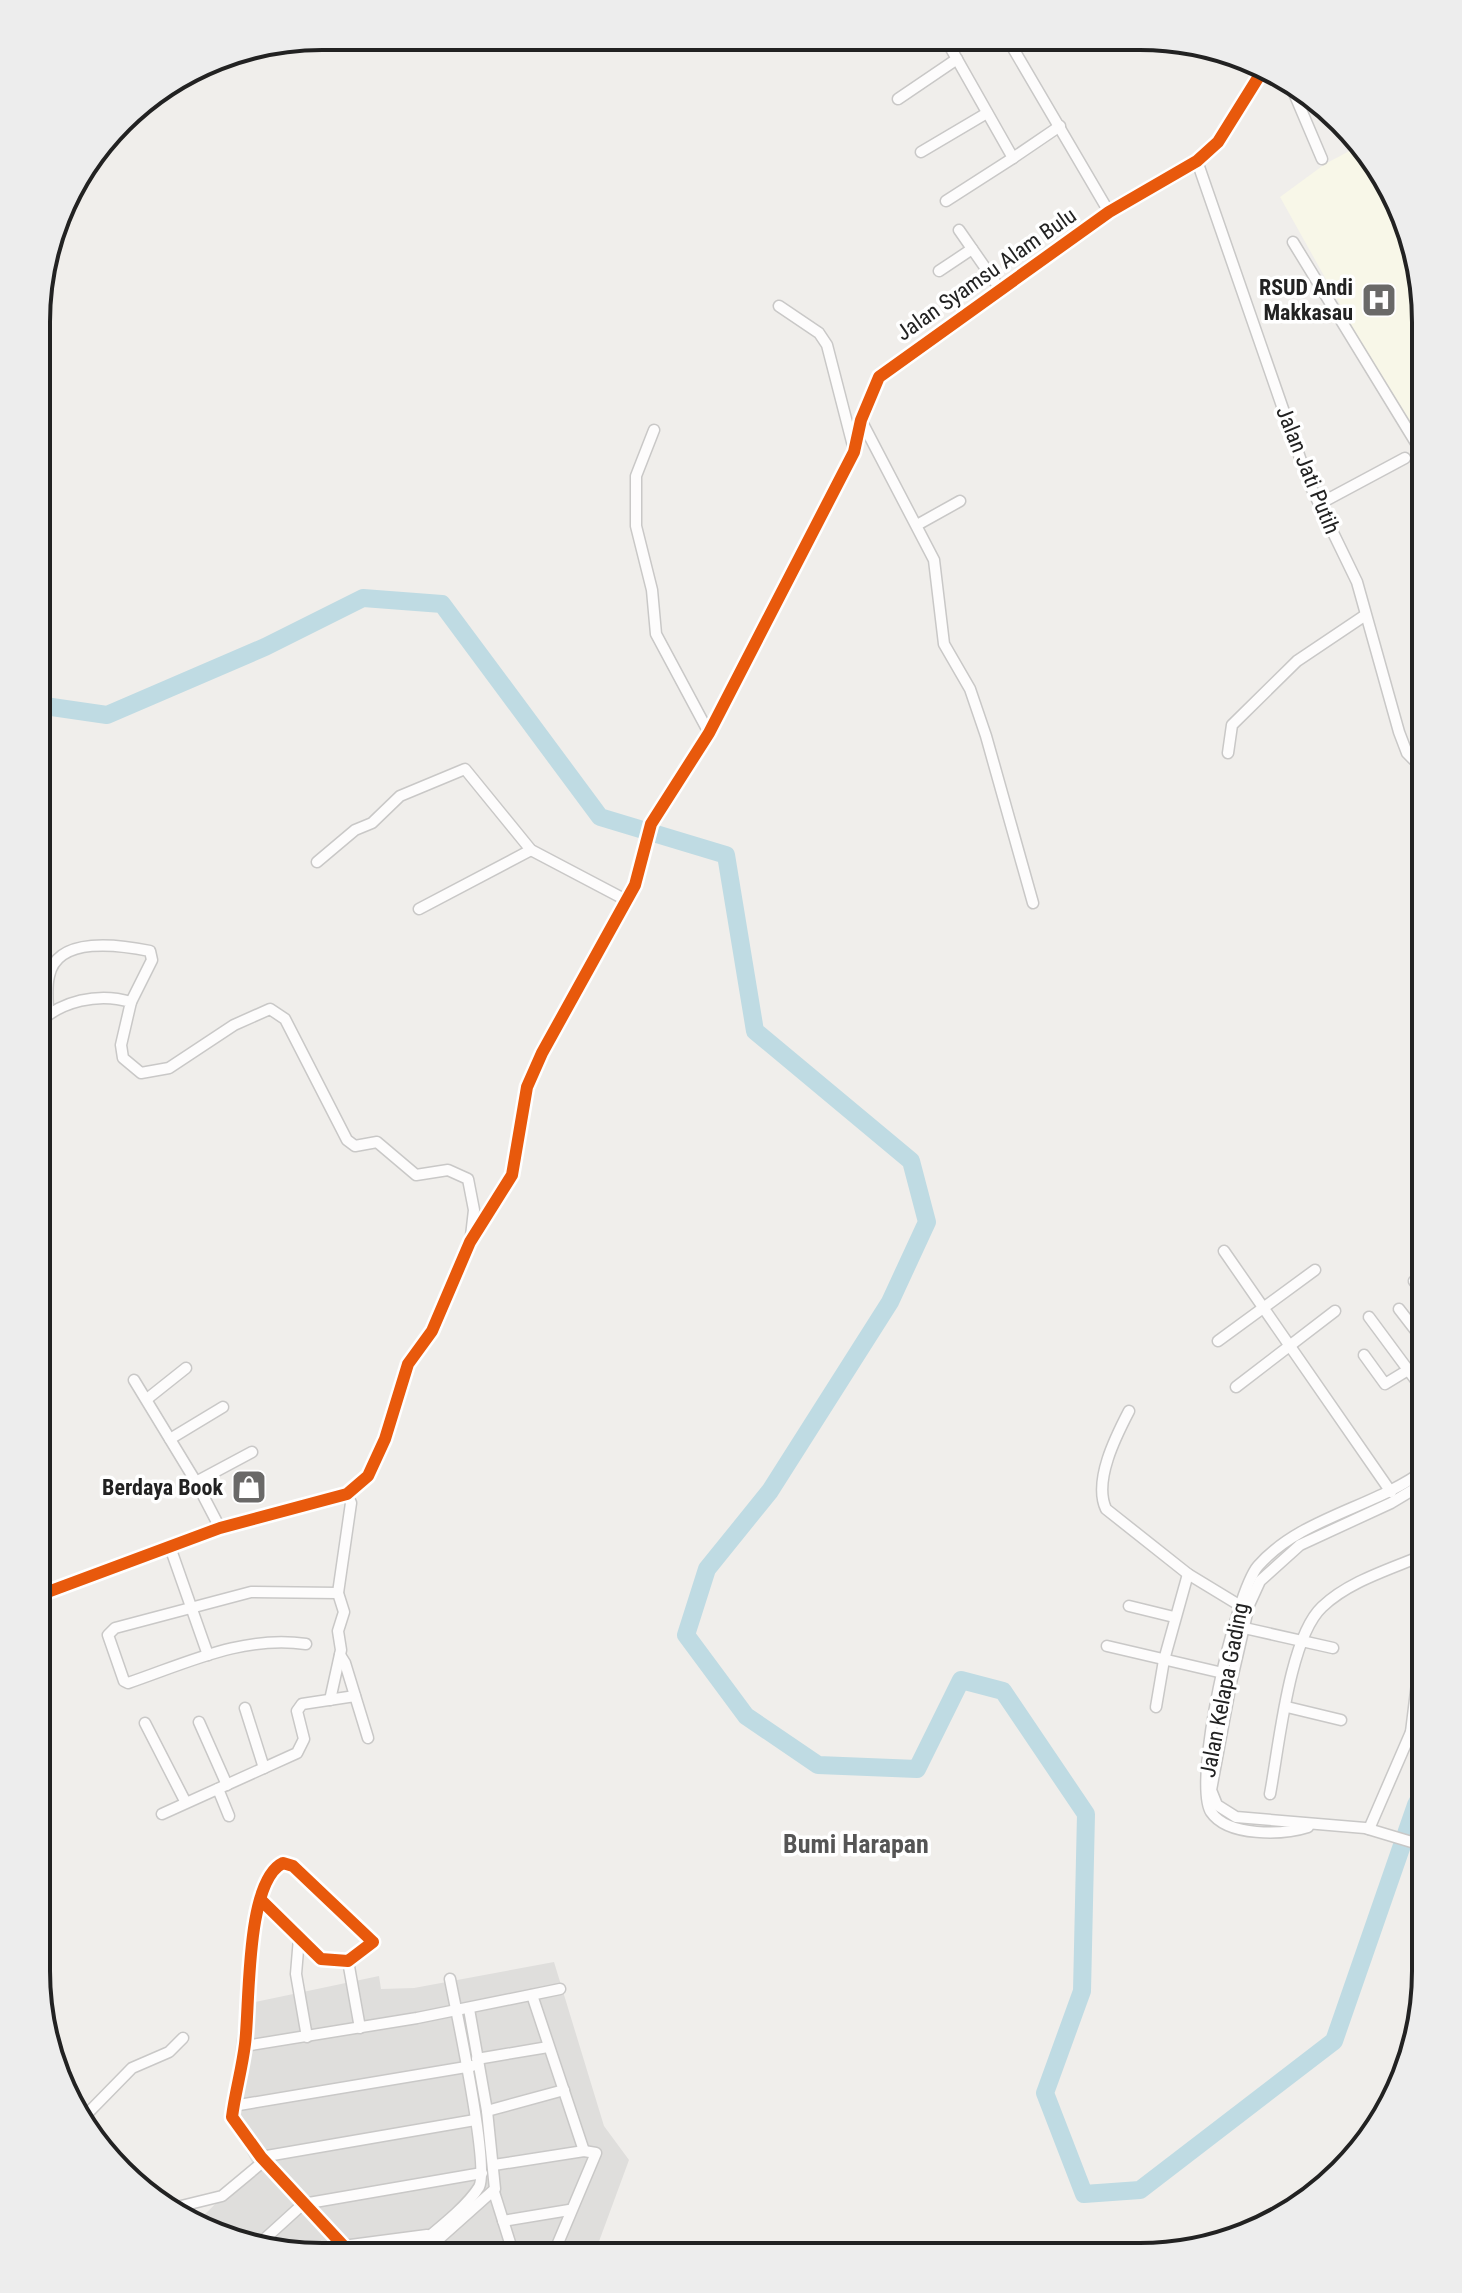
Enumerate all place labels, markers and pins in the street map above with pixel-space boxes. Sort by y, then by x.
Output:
place label: RSUD Andi Makkasau [1259,275,1353,325]
hospital icon: RSUD Andi Makkasau [1360,281,1398,319]
shop icon: Berdaya Book [230,1468,268,1506]
place label: Berdaya Book [102,1475,223,1500]

